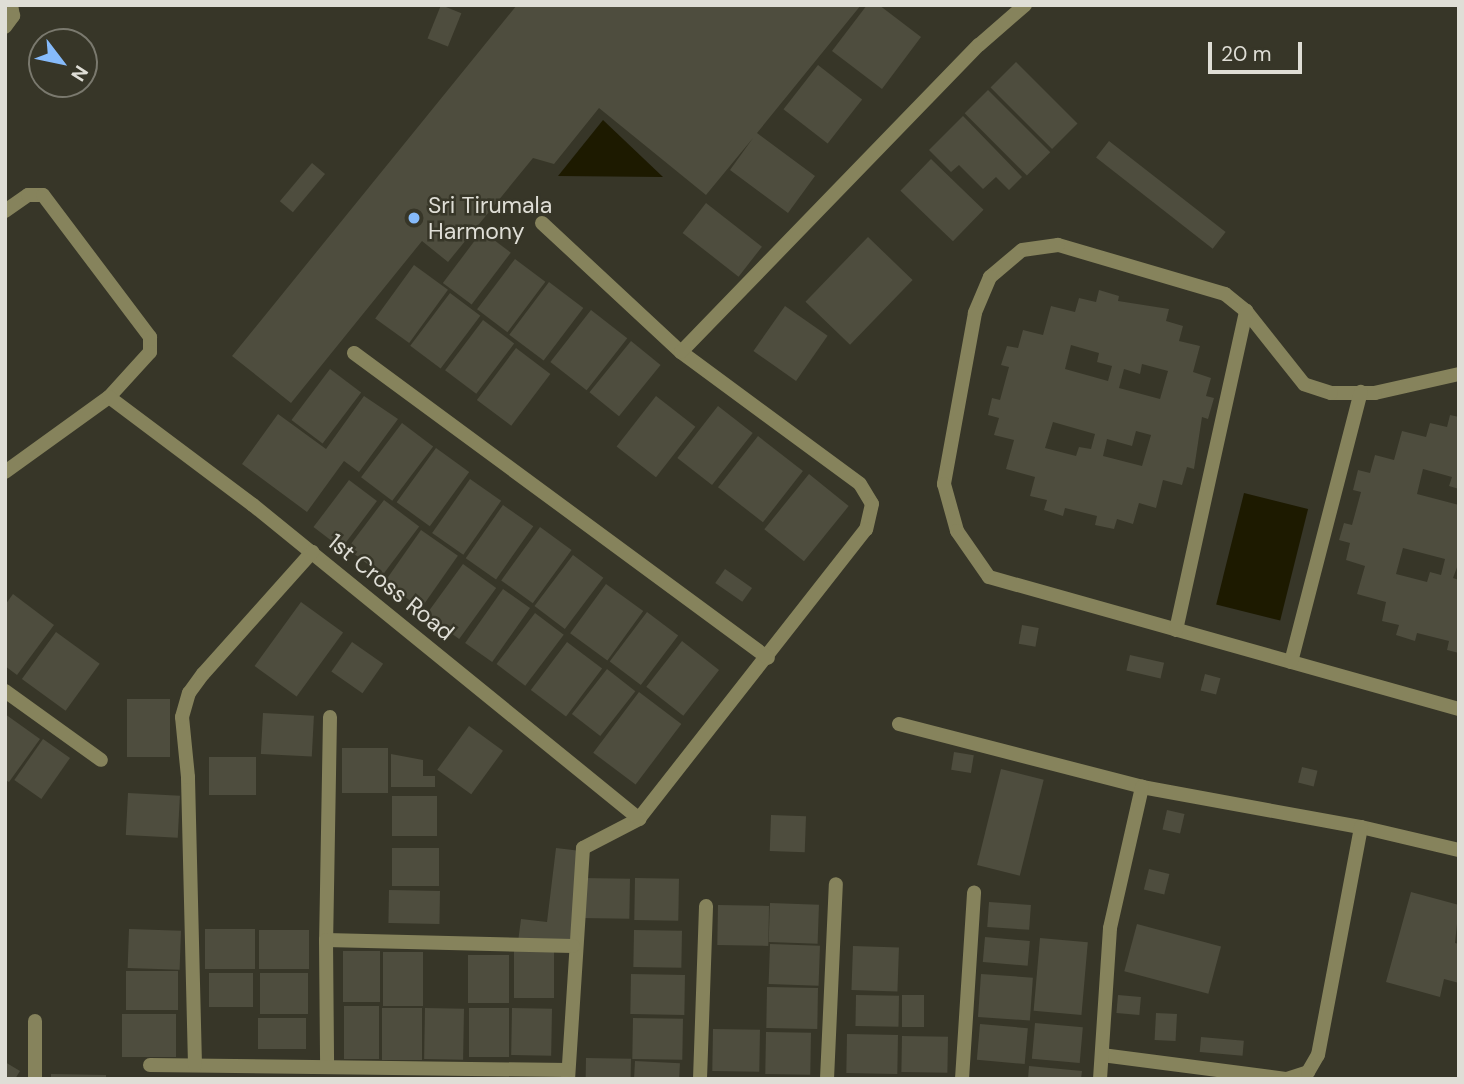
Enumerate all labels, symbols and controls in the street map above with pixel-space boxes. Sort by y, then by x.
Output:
north arrow [28,28,98,98]
scale bar [1212,28,1306,72]
text: 20 m [1221,40,1272,68]
text: N [65,61,94,86]
place label: Sri Tirumala Harmony [428,191,552,245]
marker: Sri Tirumala Harmony [406,210,422,226]
street label: 1st Cross Road [322,528,460,646]

